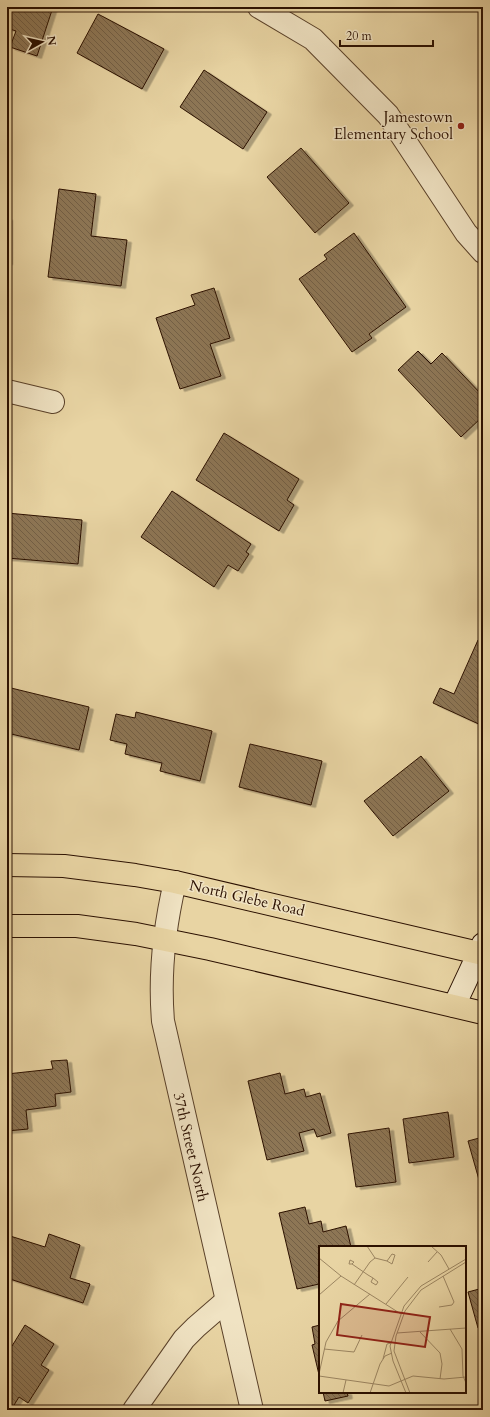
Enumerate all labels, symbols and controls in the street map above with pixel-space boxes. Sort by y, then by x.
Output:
north arrow [22,22,62,62]
scale bar [340,22,433,48]
text: 20 m [346,28,373,44]
text: N [43,35,60,47]
place label: Jamestown Elementary School [334,107,453,144]
marker: Jamestown Elementary School [456,121,466,131]
street label: North Glebe Road [187,875,307,921]
street label: 37th Street North [169,1090,213,1204]
inset map [319,1246,466,1393]

